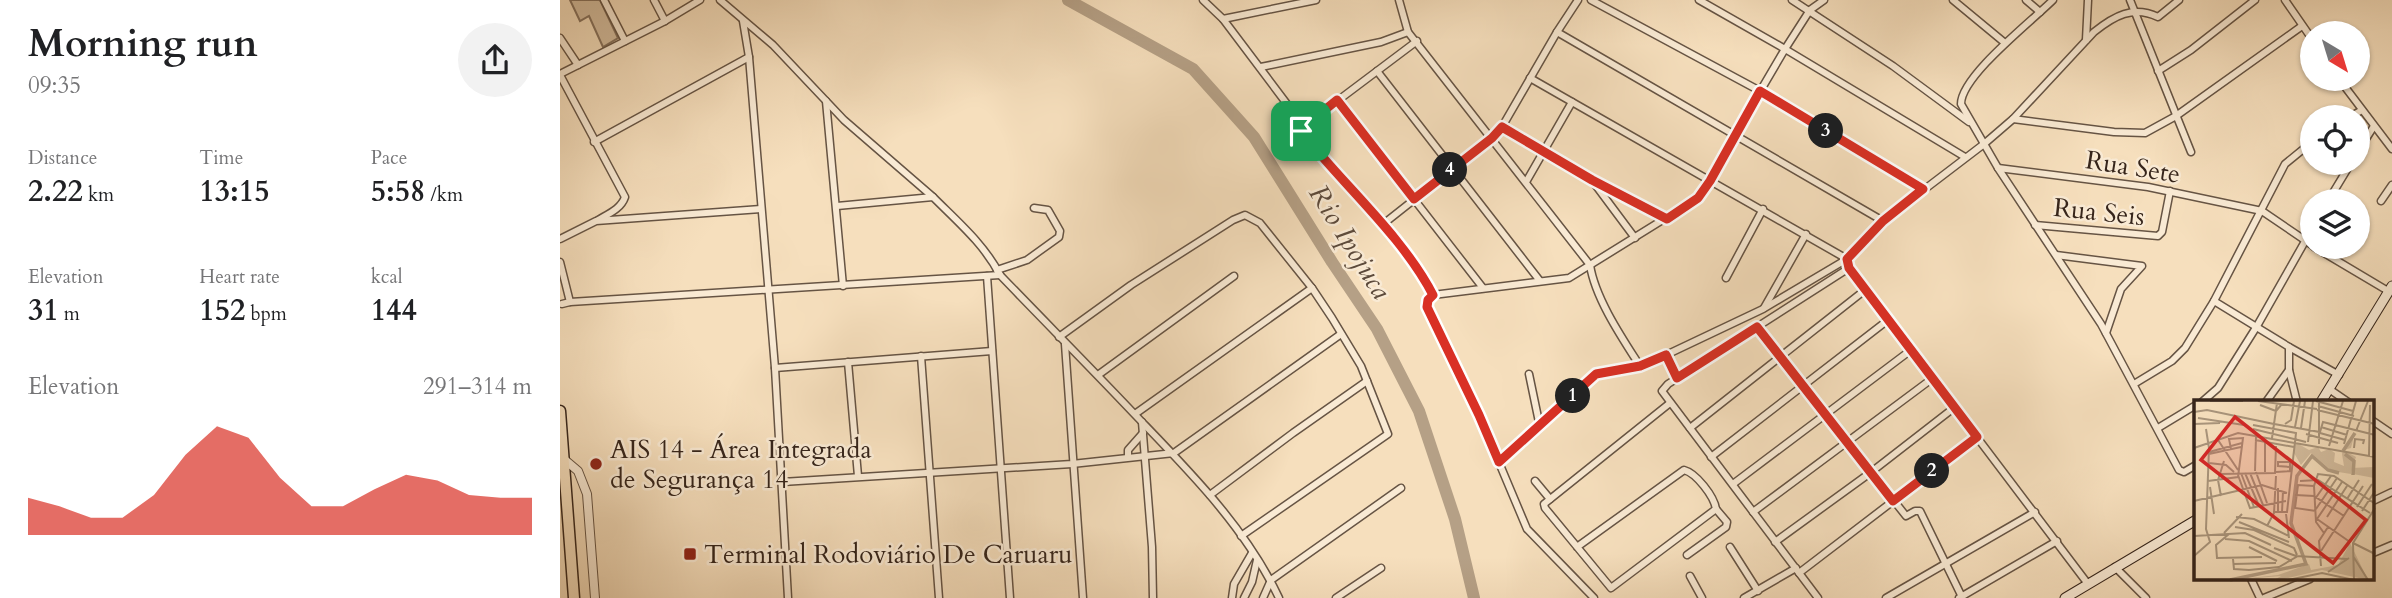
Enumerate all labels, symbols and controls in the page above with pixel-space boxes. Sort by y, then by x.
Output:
text: Morning run [28,18,258,70]
north arrow [2300,21,2370,91]
map controls [2300,21,2370,259]
button: share [458,23,532,97]
text: 09:35 [28,70,81,101]
pin [1271,101,1331,161]
button: locate [2300,105,2370,175]
icon: arrive [1282,112,1320,150]
pin: 3 [1808,114,1844,148]
text: 3 [1821,117,1830,143]
street label: Rua Sete [2083,142,2183,192]
text: Distance [28,145,97,171]
text: Time [199,145,243,171]
text: Pace [371,145,407,171]
pin: 4 [1432,152,1468,188]
text: 4 [1445,156,1454,182]
text: 2.22 [28,171,83,212]
text: 13:15 [199,171,270,212]
text: 5:58 [371,171,425,212]
water label: Rio Ipojuca [1300,177,1400,307]
text: km [83,182,114,208]
text: /km [425,182,463,208]
button: layers [2300,189,2370,259]
street label: Rua Seis [2052,190,2146,234]
text: Elevation [28,264,103,290]
text: Heart rate [199,264,280,290]
text: kcal [371,264,403,290]
text: 31 [28,290,59,331]
text: 152 [199,290,245,331]
text: 144 [371,290,417,331]
text: m [59,301,80,327]
text: bpm [245,301,287,327]
text: Elevation [28,371,119,402]
text: 291–314 m [423,371,532,402]
pin: 1 [1556,378,1590,414]
text: 1 [1568,382,1577,408]
inset map [2194,400,2374,580]
place label: AIS 14 - Área Integrada de Segurança 14 [610,432,872,497]
pin: 2 [1914,454,1950,489]
marker: AIS 14 - Área Integrada de Segurança 14 [588,456,604,472]
text: 2 [1927,457,1936,483]
place label: Terminal Rodoviário De Caruaru [704,537,1073,572]
marker: Terminal Rodoviário De Caruaru [682,546,698,562]

